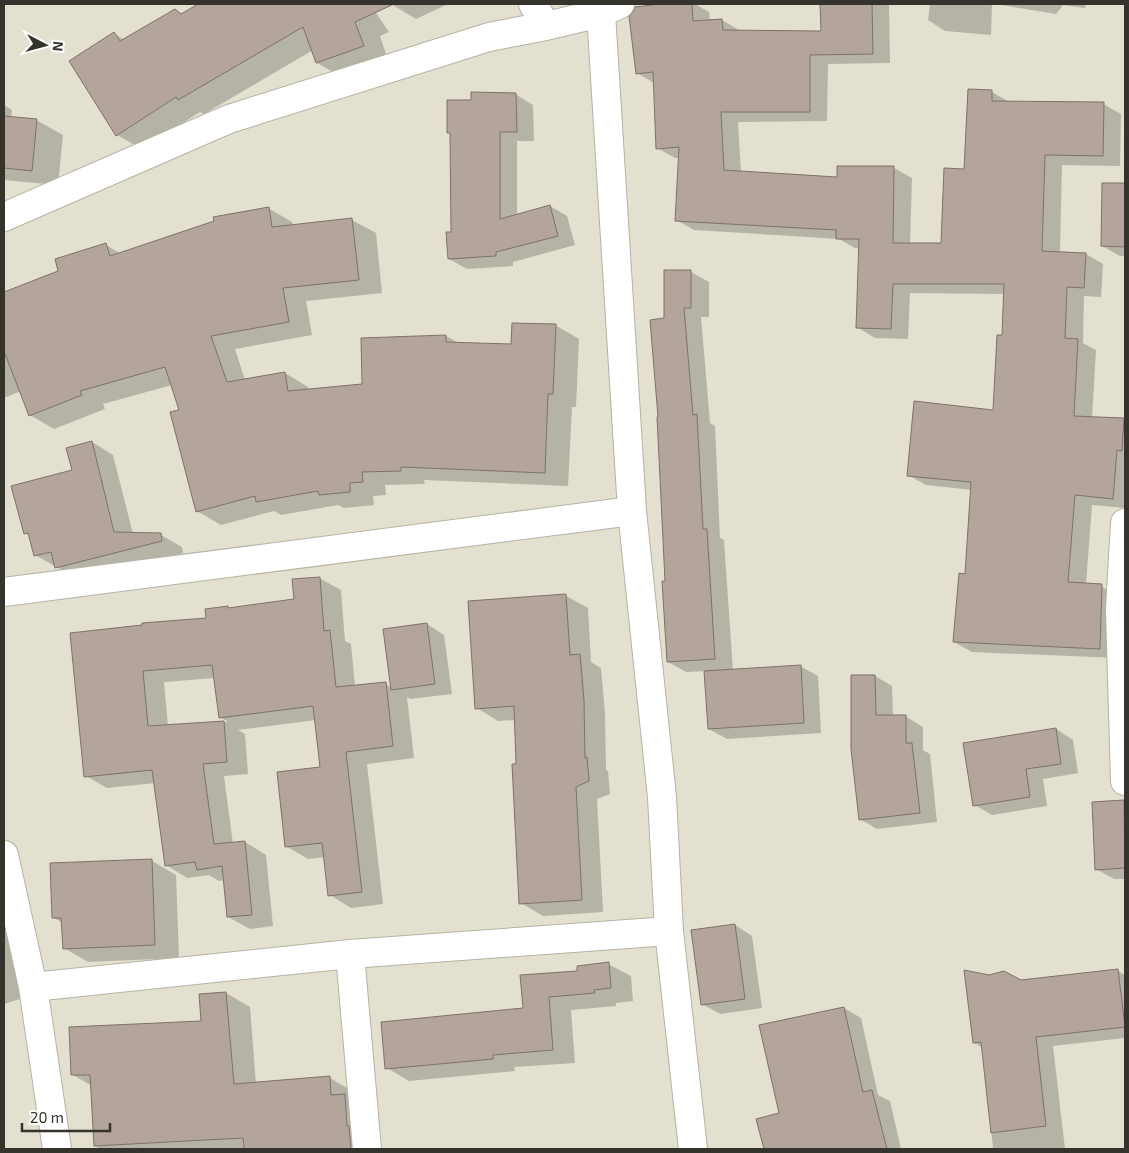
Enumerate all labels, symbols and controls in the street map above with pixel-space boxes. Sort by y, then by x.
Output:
north arrow [20,20,70,70]
text: N [49,40,67,52]
scale bar [22,1100,110,1132]
text: 20 m [30,1108,64,1126]

